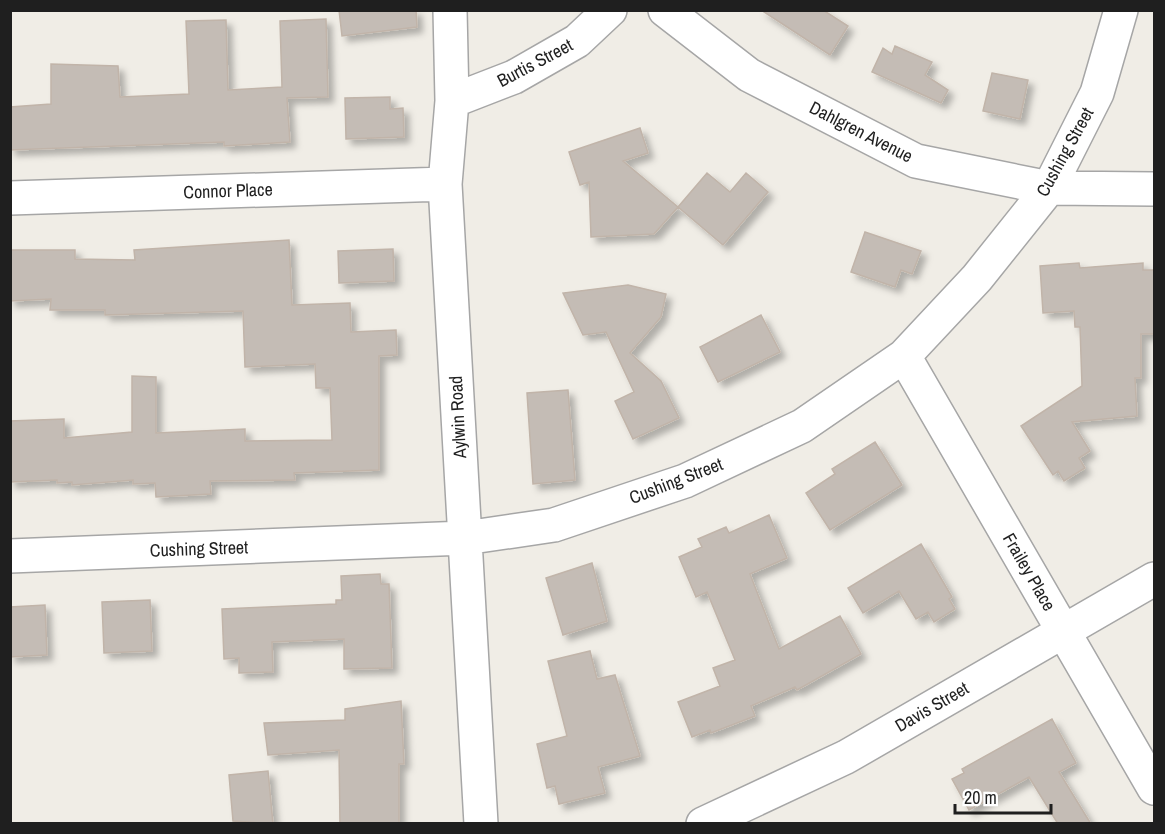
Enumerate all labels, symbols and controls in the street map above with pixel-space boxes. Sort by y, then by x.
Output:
street label: Burtis Street [493,32,577,93]
street label: Dahlgren Avenue [805,95,917,168]
street label: Cushing Street [1030,103,1099,201]
street label: Connor Place [183,176,273,205]
street label: Aylwin Road [443,375,472,460]
street label: Cushing Street [625,451,726,510]
street label: Frailey Place [997,528,1062,615]
street label: Cushing Street [149,534,249,563]
street label: Davis Street [890,675,973,738]
scale bar [955,777,1051,815]
text: 20 m [964,785,997,810]

